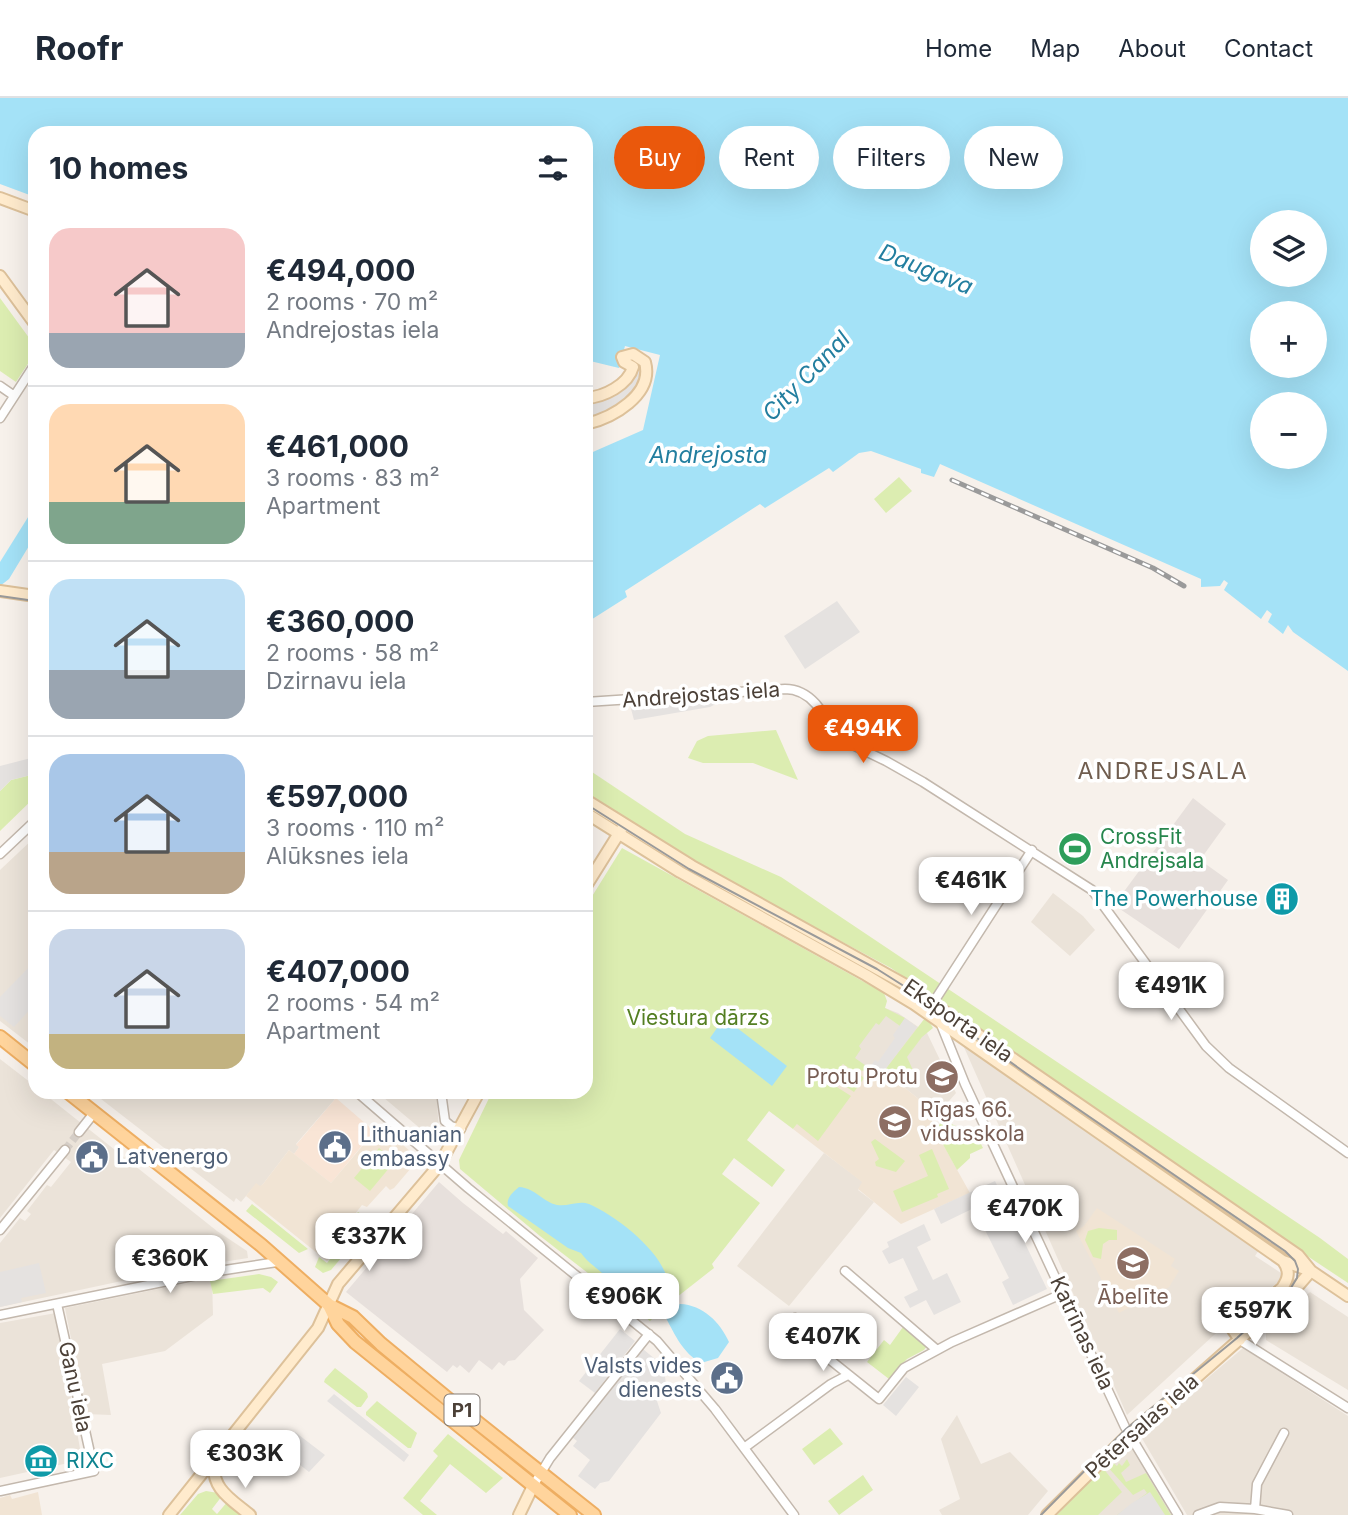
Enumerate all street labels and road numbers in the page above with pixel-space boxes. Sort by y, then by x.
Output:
street label: Andrejostas iela [621,677,781,712]
street label: Eksporta iela [899,974,1018,1067]
street label: Katrīnas iela [1045,1272,1120,1394]
street label: Ganu iela [54,1339,97,1435]
street label: Pētersalas iela [1080,1368,1203,1483]
road number: P1 [444,1394,480,1426]

